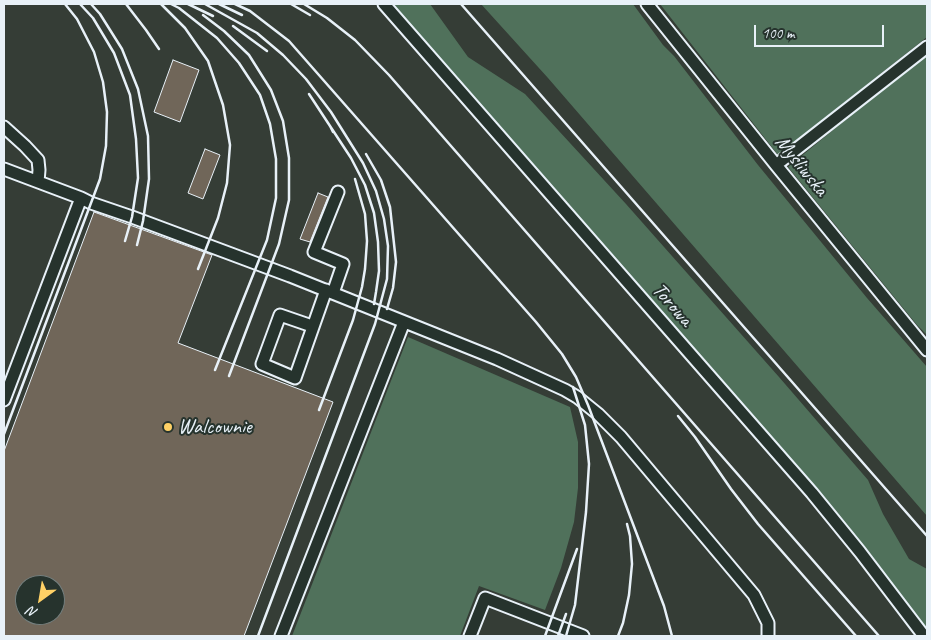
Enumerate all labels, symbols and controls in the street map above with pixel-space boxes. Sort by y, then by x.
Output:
scale bar [756,15,886,47]
text: 100 m [762,24,794,43]
street label: Myśliwska [769,131,833,201]
street label: Torowa [646,278,698,332]
place label: Walcownie [178,414,252,440]
marker: Walcownie [162,421,174,433]
north arrow [15,575,65,625]
text: N [24,603,41,622]

